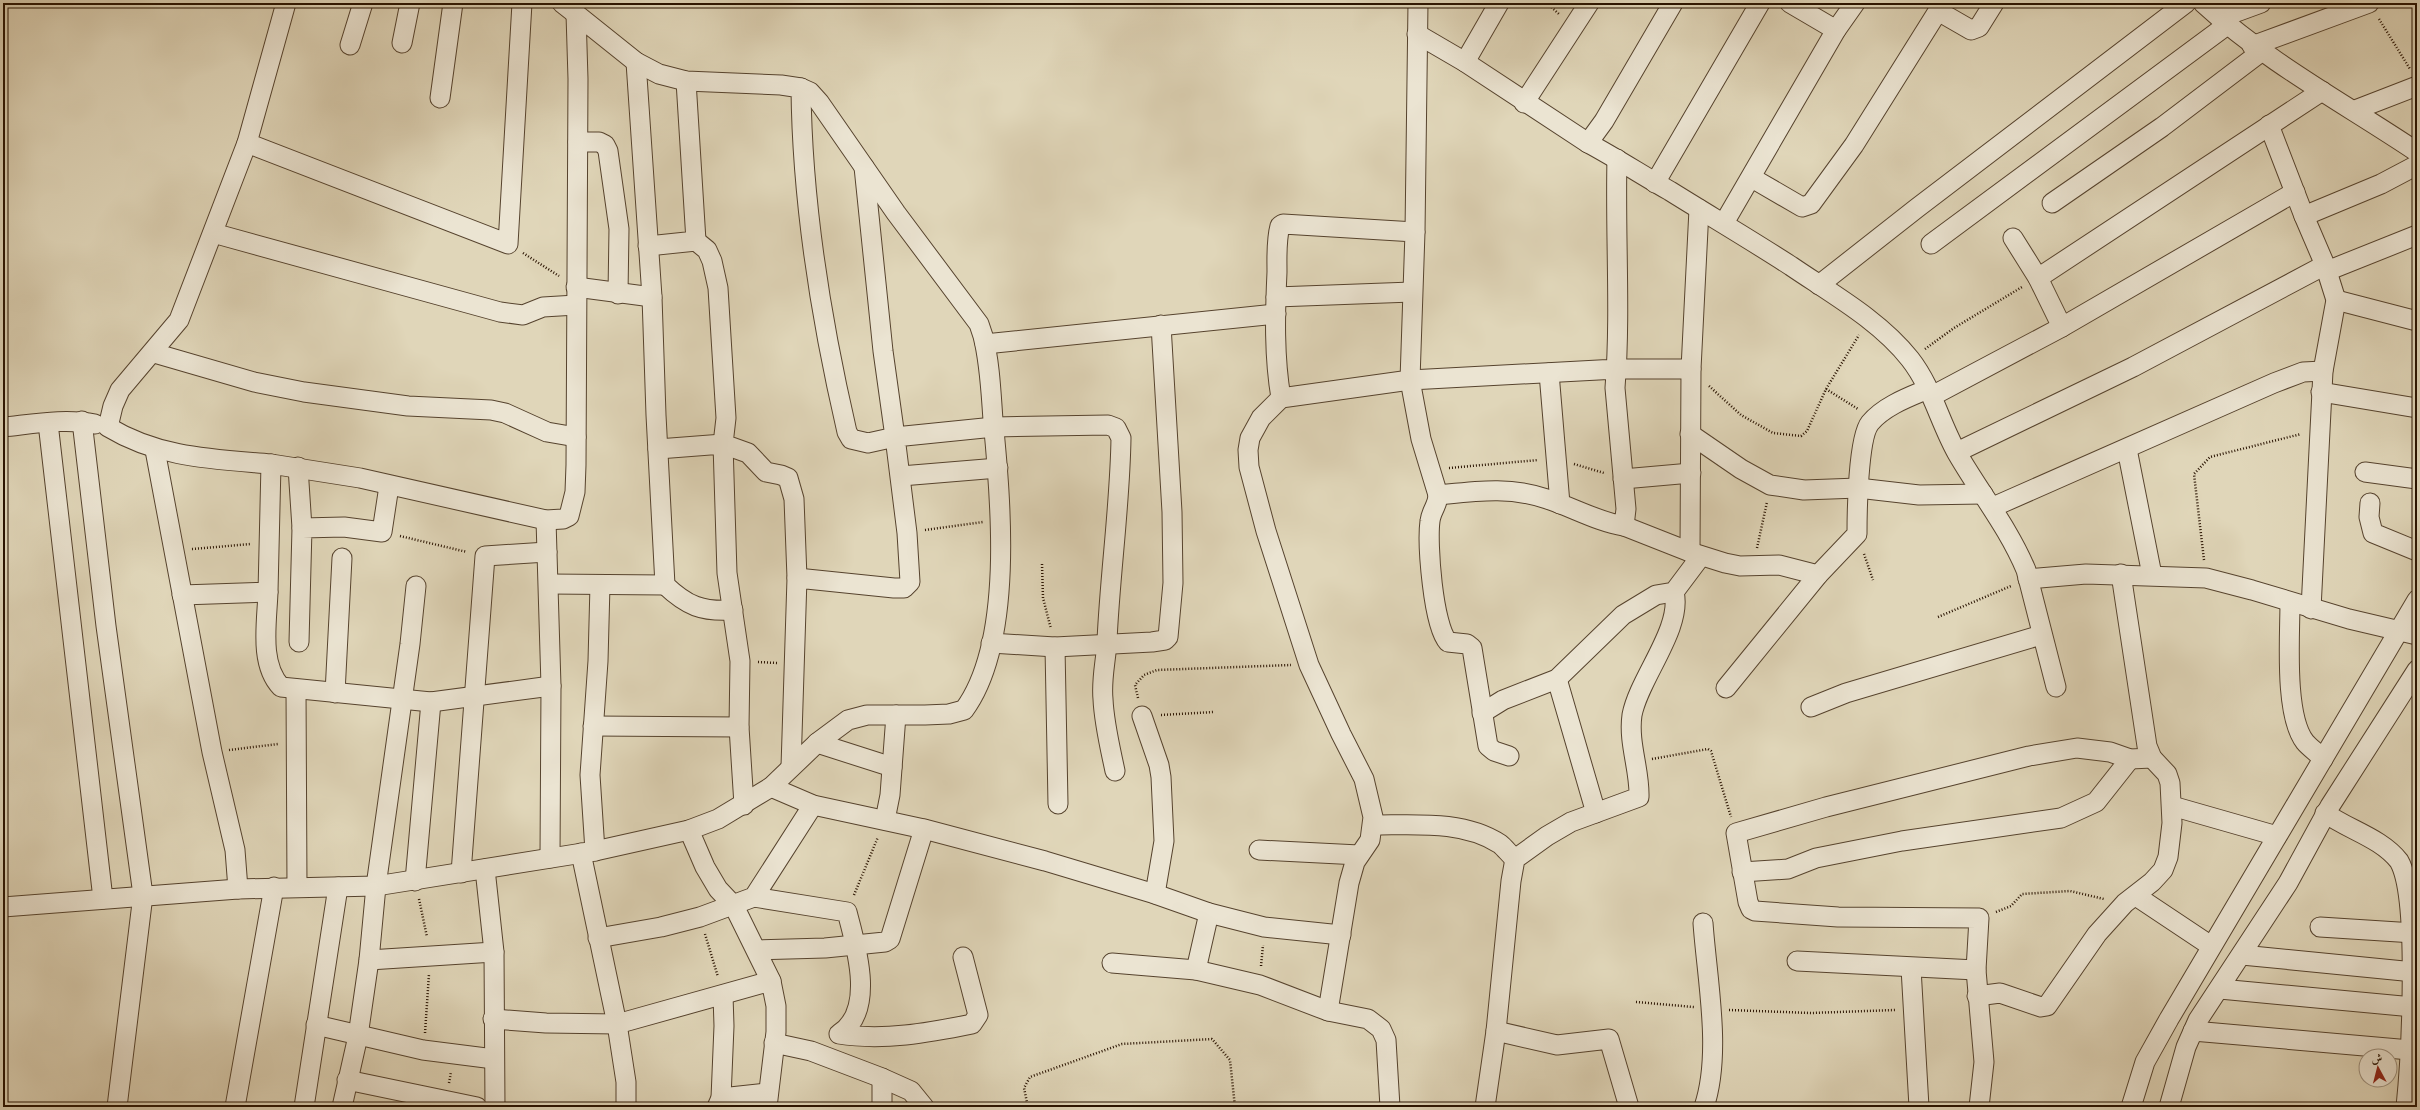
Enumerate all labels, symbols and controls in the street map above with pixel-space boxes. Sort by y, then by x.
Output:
north arrow [2358,1048,2398,1088]
text: ش [2371,1051,2383,1066]

